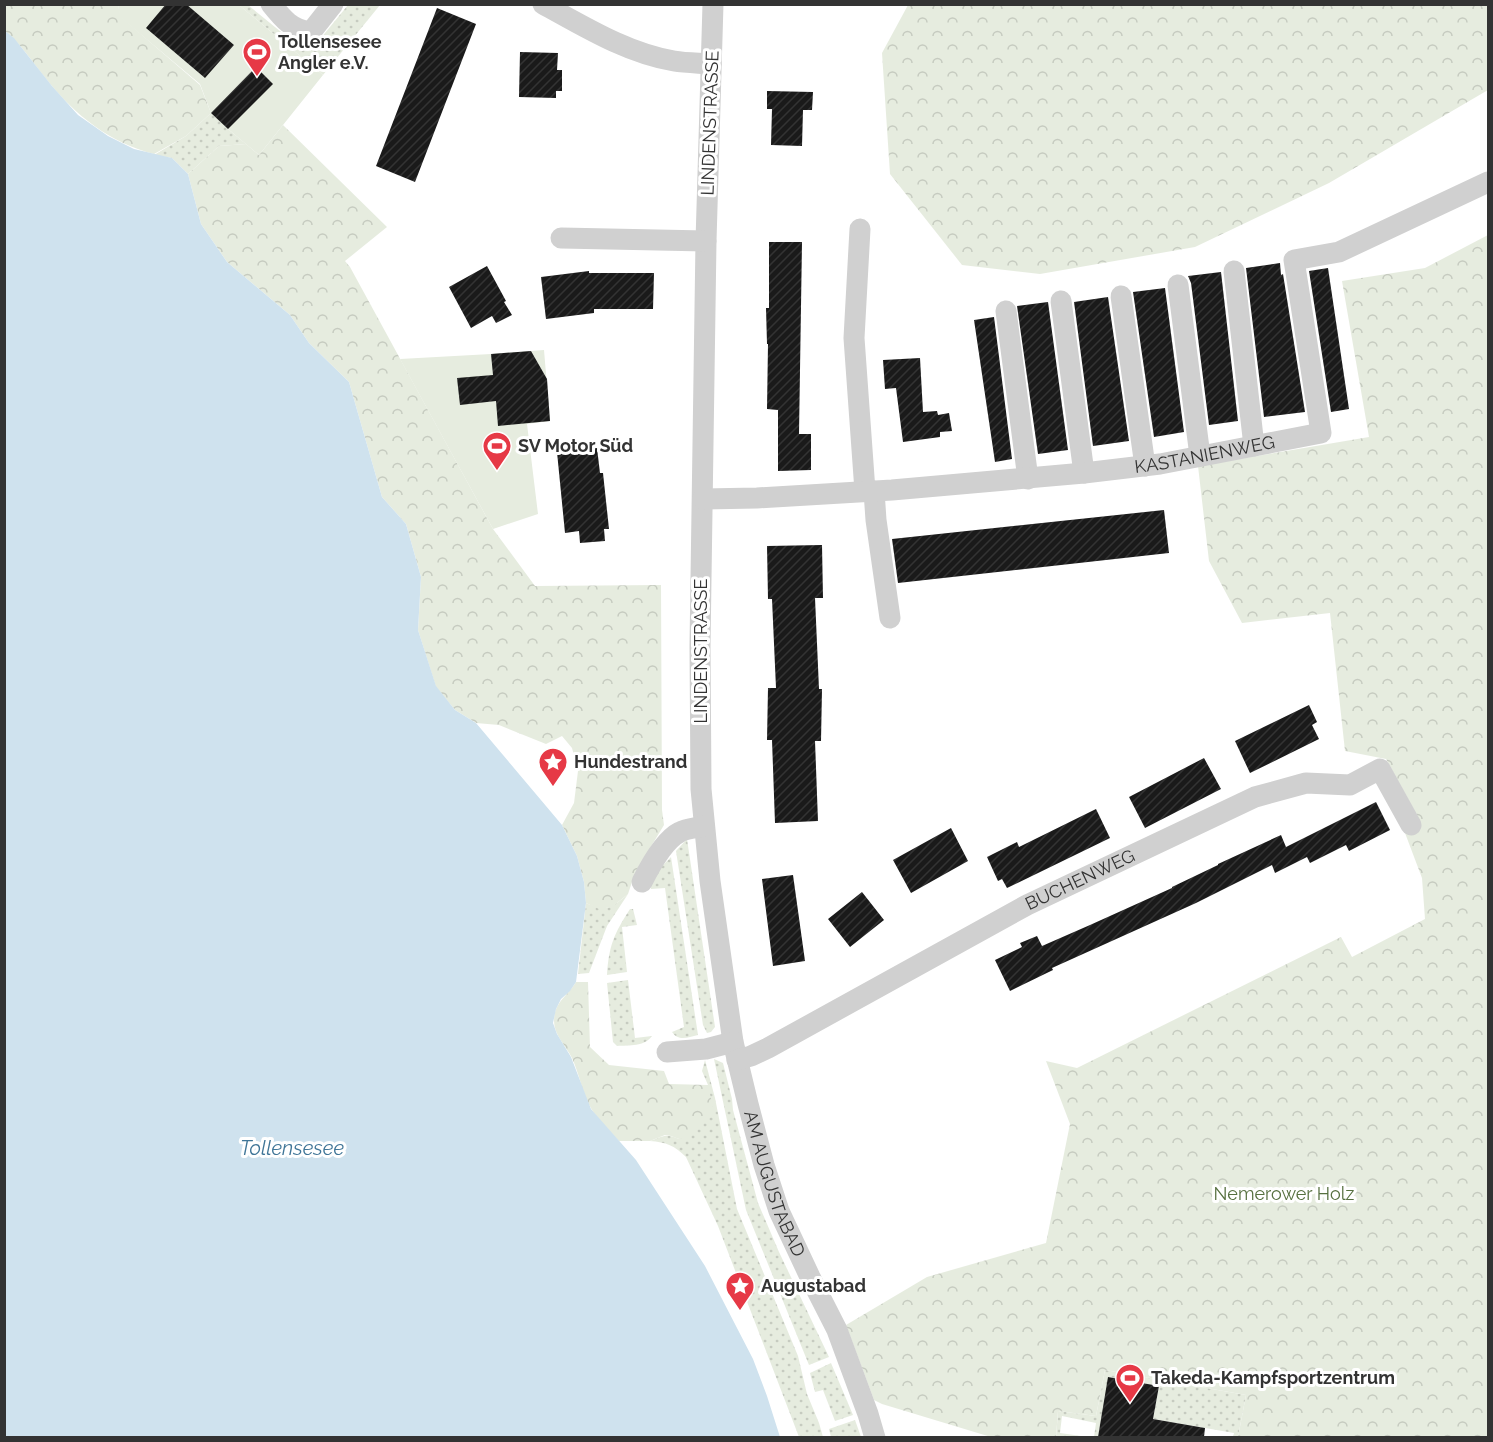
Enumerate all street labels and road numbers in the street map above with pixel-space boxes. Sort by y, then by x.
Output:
street label: LINDENSTRASSE [696,50,723,196]
street label: KASTANIENWEG [1133,431,1276,477]
street label: LINDENSTRASSE [690,578,711,723]
street label: BUCHENWEG [1022,845,1138,914]
street label: AM AUGUSTABAD [740,1108,810,1260]

